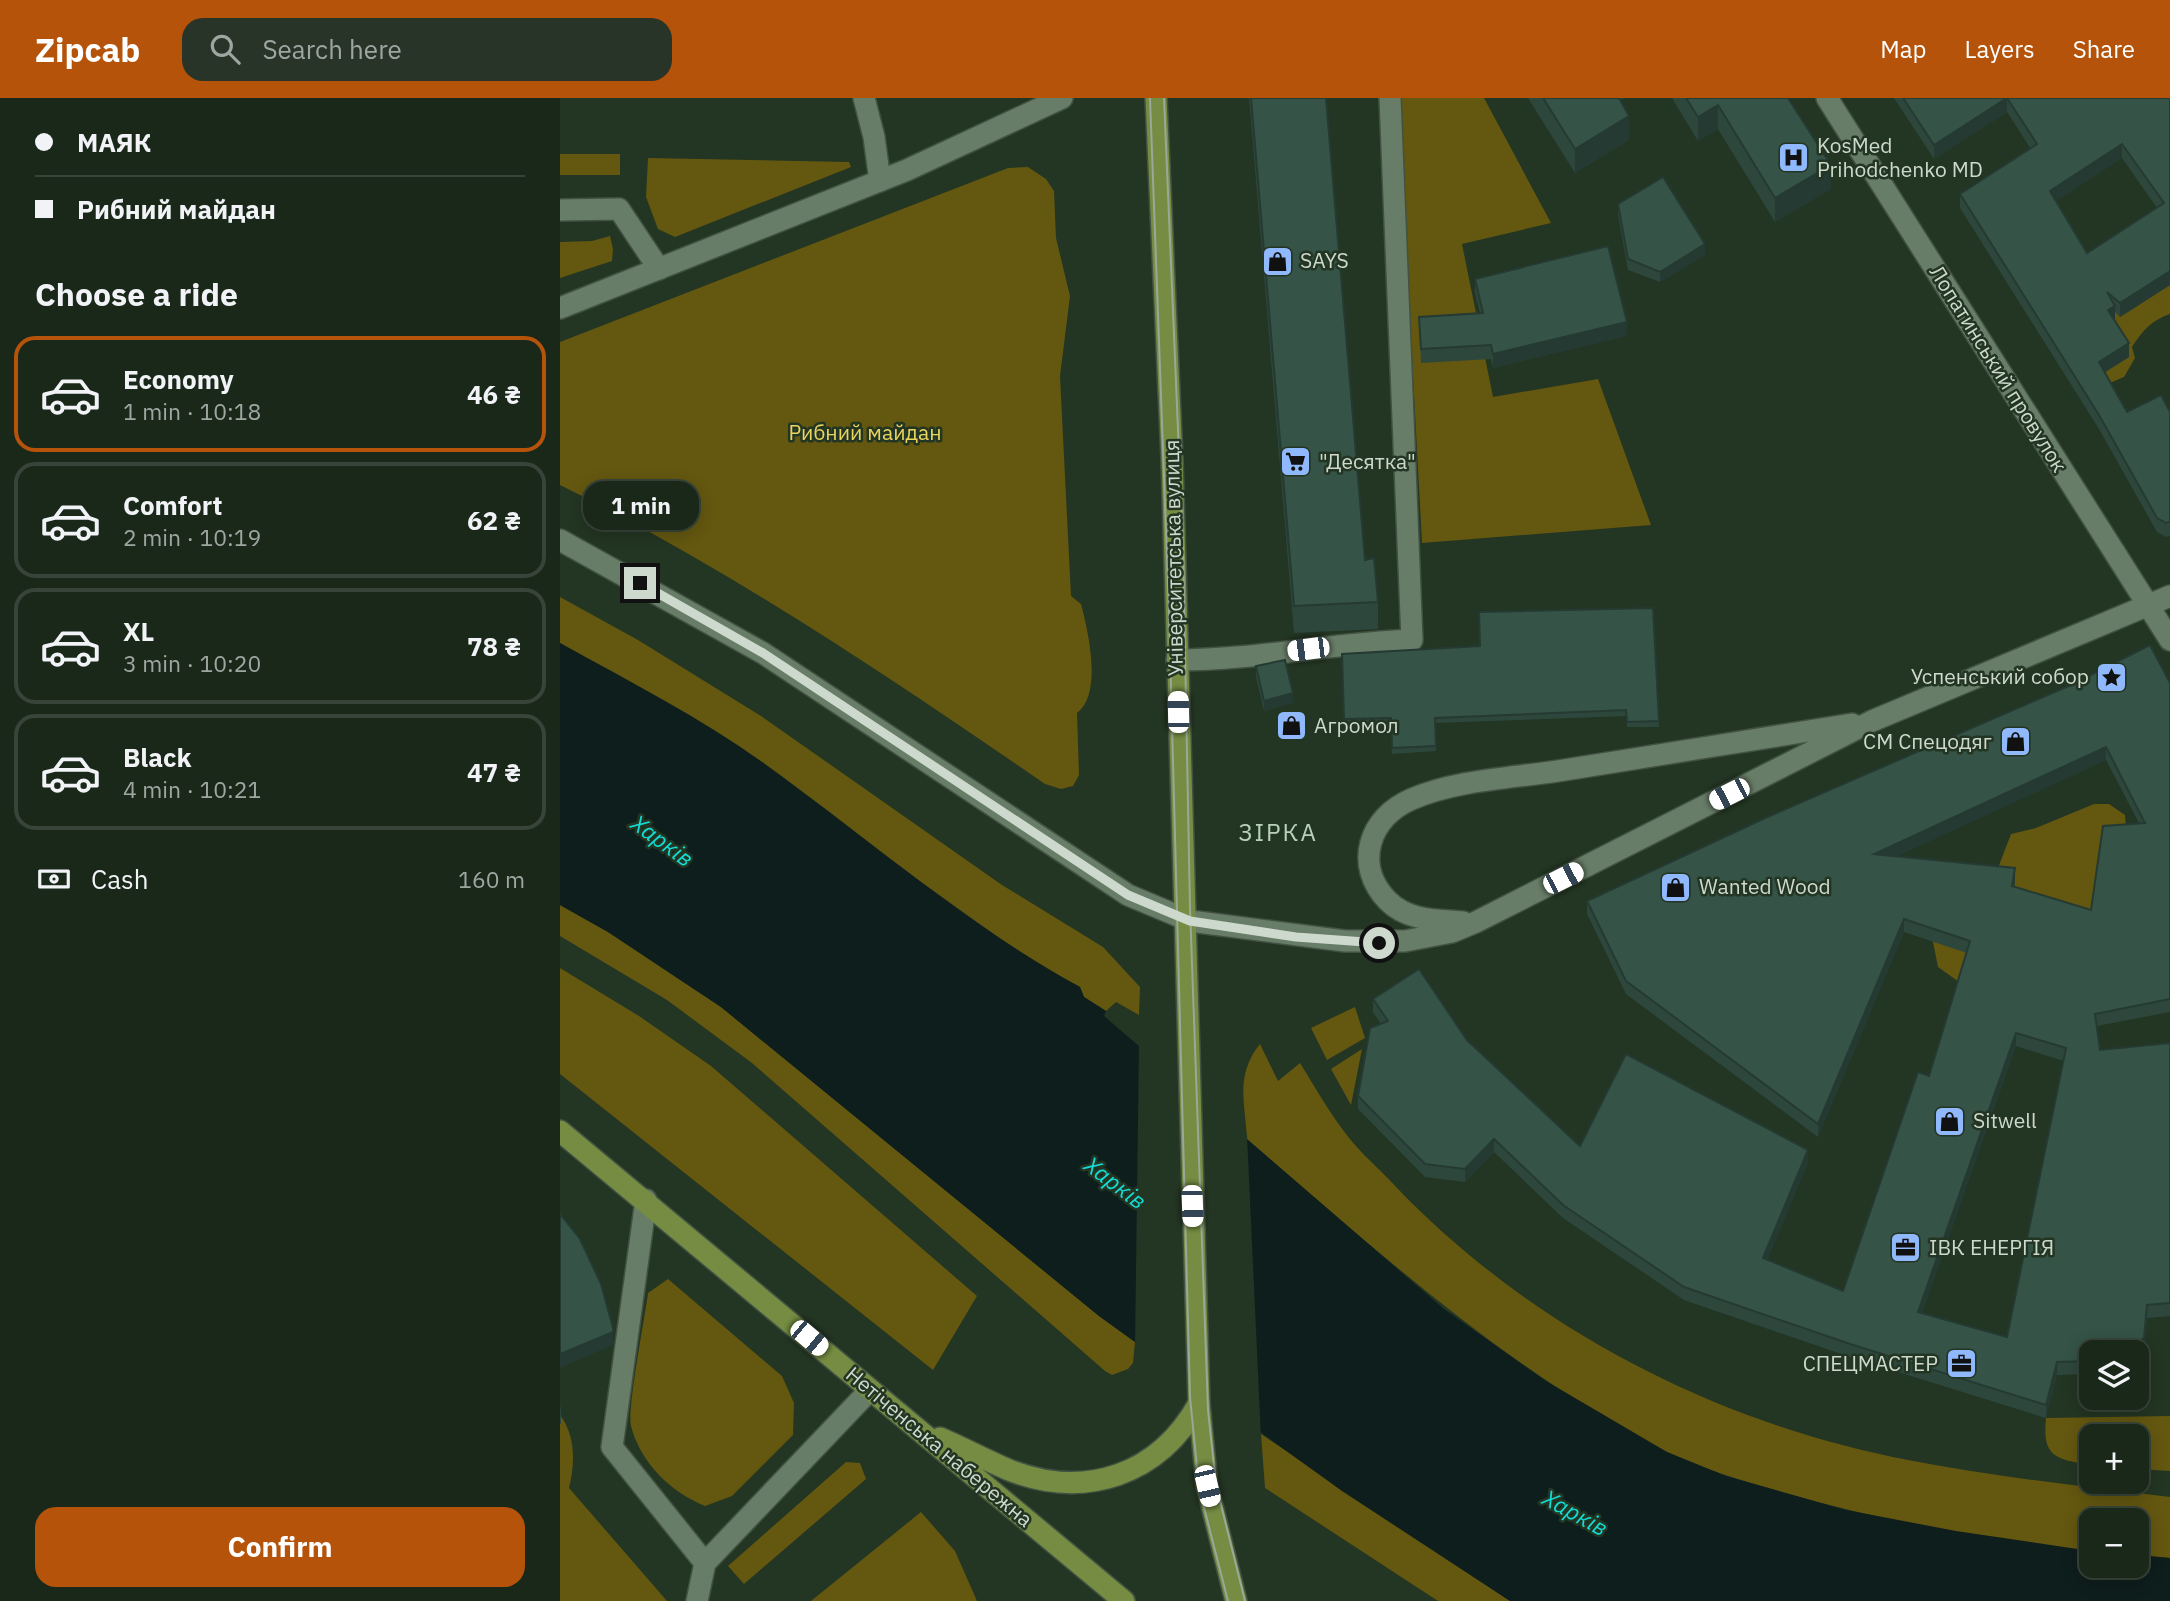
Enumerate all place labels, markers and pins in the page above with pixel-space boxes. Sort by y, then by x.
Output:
place label: KosMed Prihodchenko MD [1817,131,1983,183]
hospital icon: KosMed Prihodchenko MD [1777,141,1811,175]
shop icon: SAYS [1260,244,1294,278]
place label: SAYS [1300,246,1349,274]
supermarket icon: "Десятка" [1279,445,1313,479]
place label: "Десятка" [1319,447,1416,475]
place icon: Успенський собор [2095,660,2129,694]
place label: Успенський собор [1911,662,2089,690]
shop icon: Агромол [1274,709,1308,743]
place label: Агромол [1314,711,1399,739]
shop icon: СМ Спецодяг [1998,725,2032,759]
place label: СМ Спецодяг [1863,727,1992,755]
shop icon: Wanted Wood [1659,870,1693,904]
place label: Wanted Wood [1699,872,1831,900]
shop icon: Sitwell [1933,1104,1967,1138]
place label: Sitwell [1973,1106,2037,1134]
office icon: ІВК ЕНЕРГІЯ [1889,1231,1923,1265]
place label: ІВК ЕНЕРГІЯ [1929,1233,2054,1261]
office icon: СПЕЦМАСТЕР [1944,1347,1978,1381]
place label: СПЕЦМАСТЕР [1803,1349,1938,1377]

